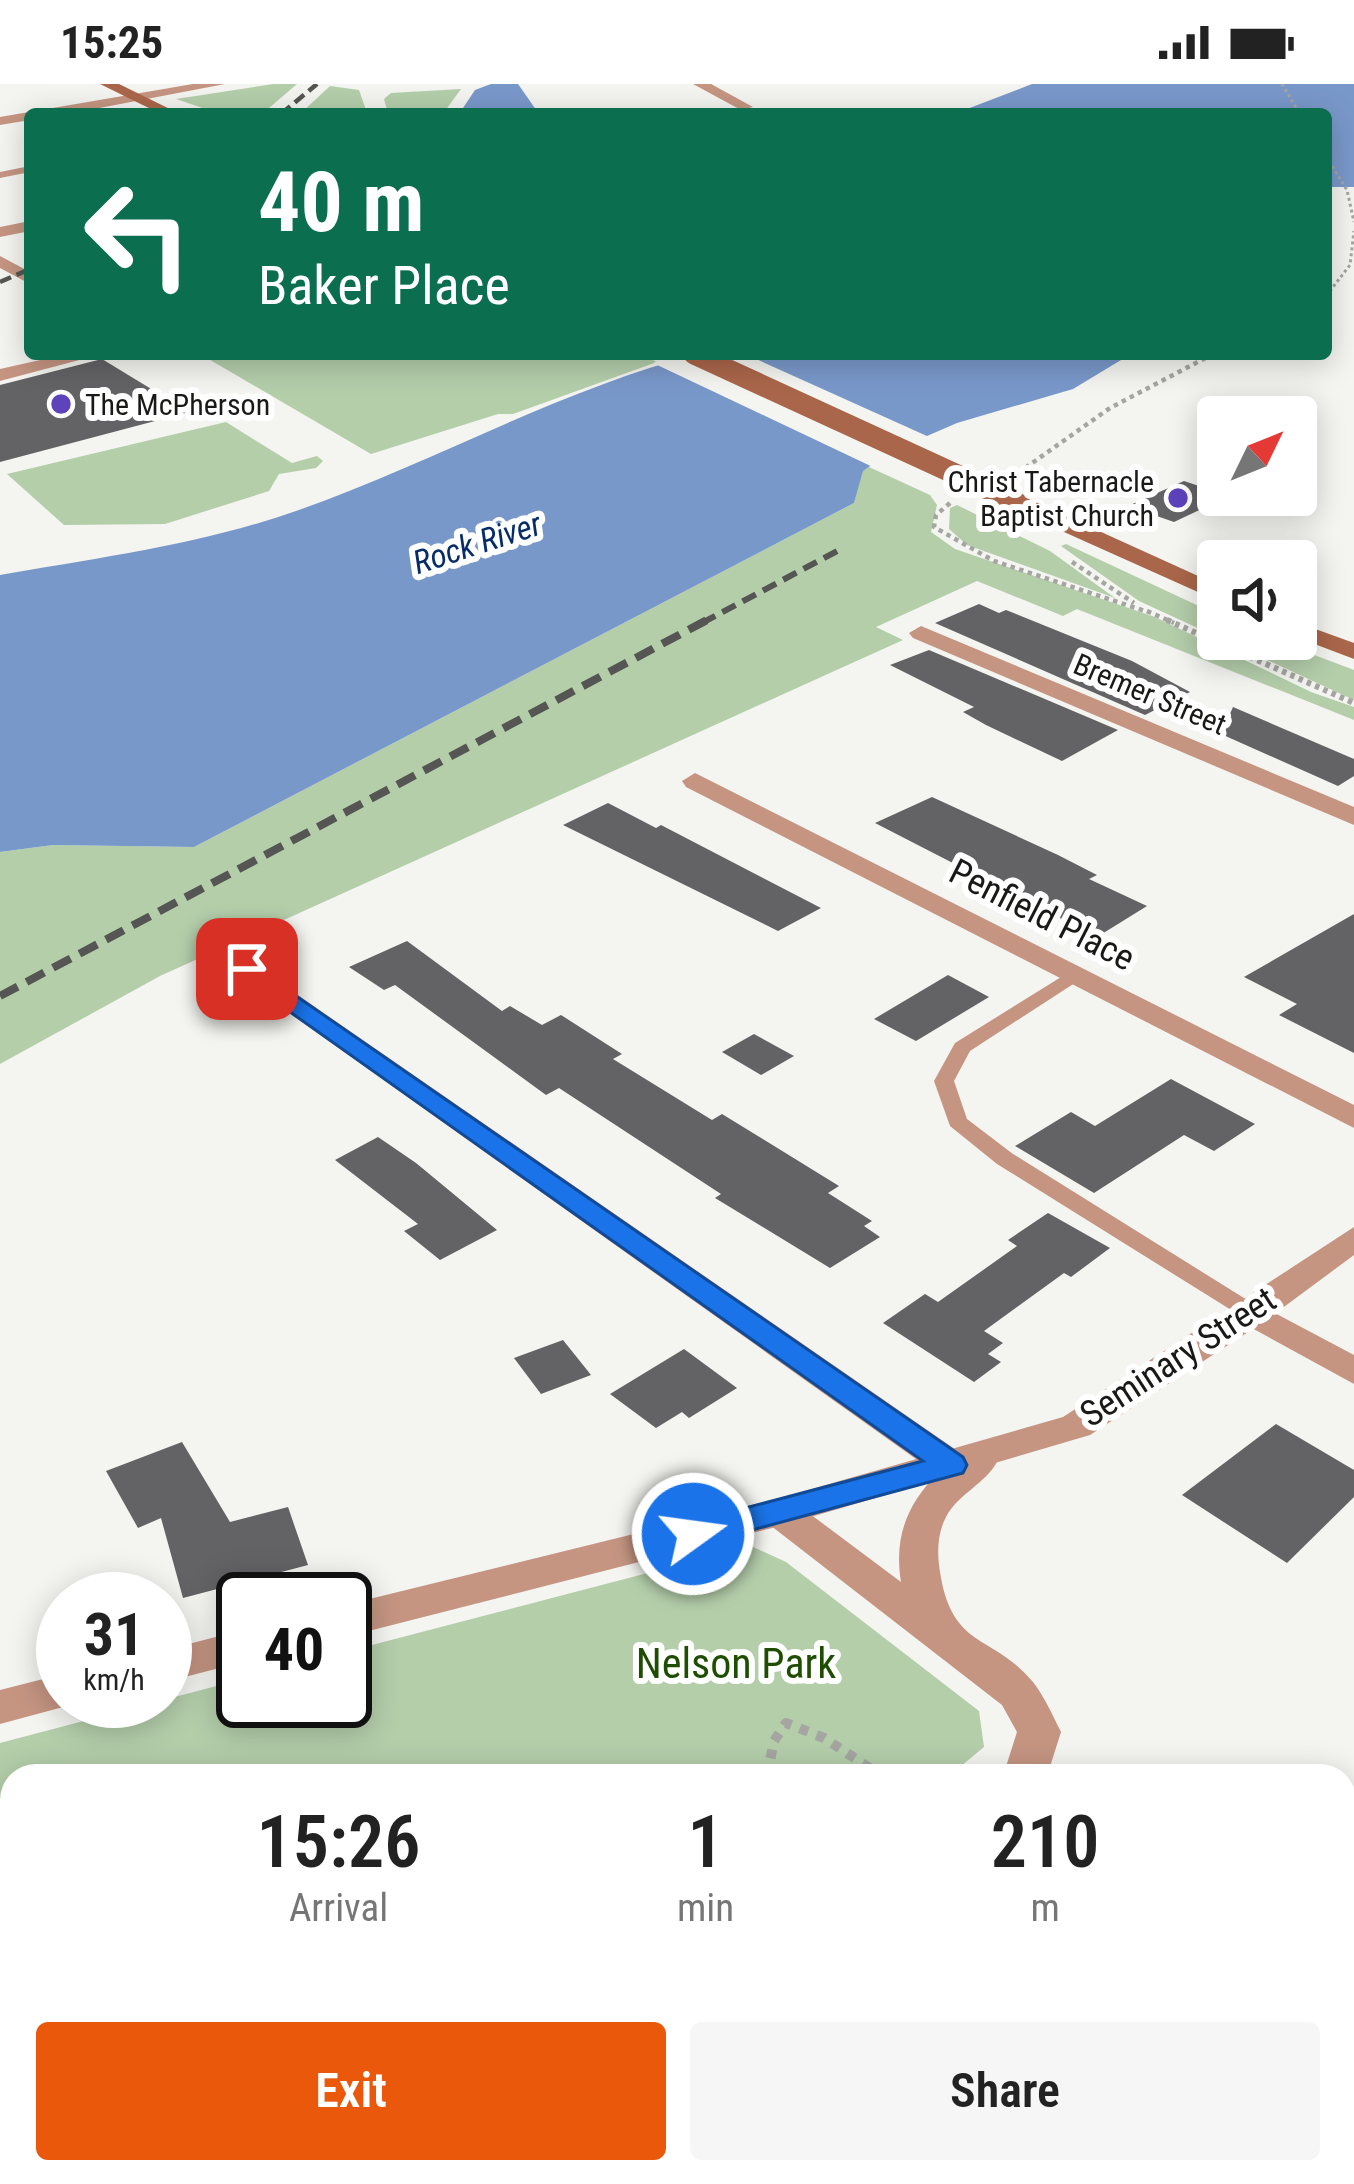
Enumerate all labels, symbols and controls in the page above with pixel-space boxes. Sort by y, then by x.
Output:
text: 15:25 [60,16,163,69]
text: 40 m [258,153,425,252]
icon: left [60,156,216,312]
text: Baker Place [258,254,510,317]
place label: The McPherson [85,387,270,422]
marker: The McPherson [48,391,74,417]
north arrow [1197,396,1317,516]
map controls [1197,396,1317,660]
place label: Christ Tabernacle Baptist Church [948,464,1154,533]
marker: Christ Tabernacle Baptist Church [1165,485,1191,511]
water label: Rock River [408,504,547,582]
button: sound [1197,540,1317,660]
street label: Bremer Street [1068,646,1232,742]
street label: Penfield Place [943,850,1141,980]
pin [196,918,298,1020]
icon: arrive [214,936,280,1002]
street label: Seminary Street [1072,1278,1284,1436]
position arrow [630,1471,756,1597]
speed limit sign: 40 [216,1572,372,1728]
text: 31 [84,1599,144,1670]
park label: Nelson Park [636,1639,836,1688]
text: km/h [83,1662,145,1697]
text: 15:26 [257,1800,420,1885]
text: 1 [688,1800,724,1885]
text: 210 [991,1800,1099,1885]
text: Arrival [289,1885,388,1931]
text: min [677,1885,734,1931]
text: m [1030,1885,1060,1931]
button: Exit [36,2022,666,2160]
button: Share [690,2022,1320,2160]

